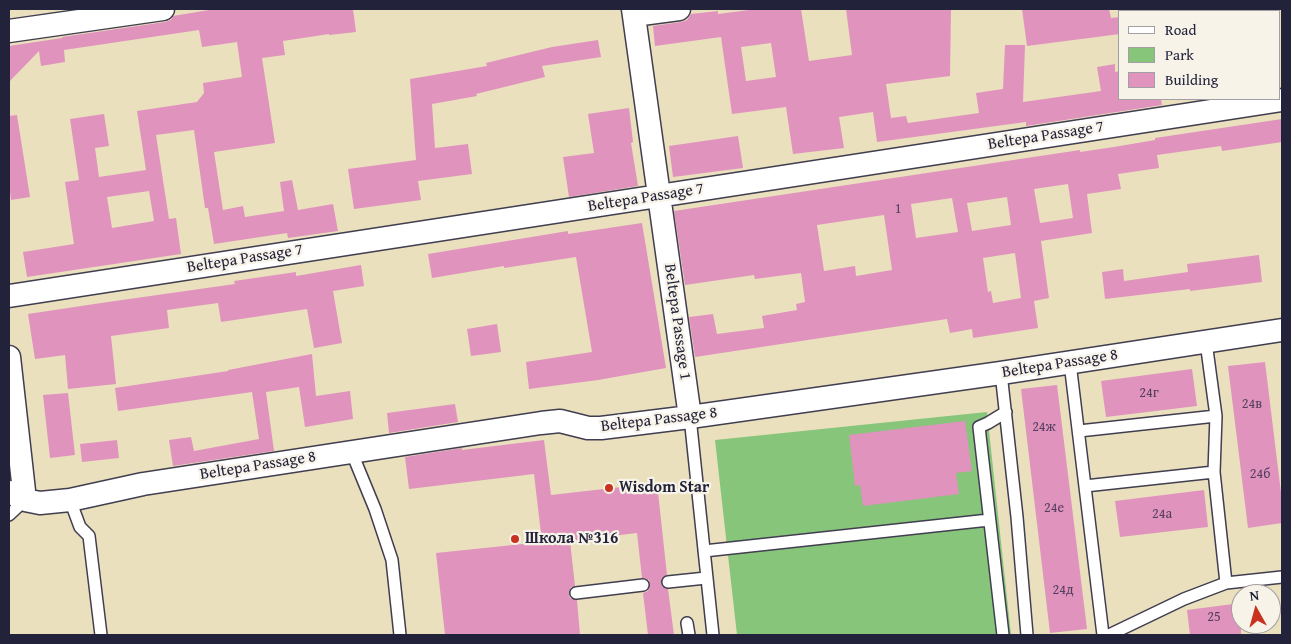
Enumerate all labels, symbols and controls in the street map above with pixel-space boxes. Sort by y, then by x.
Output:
legend [1118,10,1281,100]
text: Road [1165,19,1196,40]
text: Park [1165,44,1194,65]
text: Building [1165,69,1218,90]
street label: Beltepa Passage 7 [987,117,1105,155]
street label: Beltepa Passage 7 [587,179,705,217]
house number: 1 [895,201,901,217]
street label: Beltepa Passage 7 [186,240,304,278]
street label: Beltepa Passage 1 [659,263,695,381]
street label: Beltepa Passage 8 [1001,345,1119,383]
house number: 24г [1139,385,1159,401]
house number: 24в [1242,396,1262,412]
street label: Beltepa Passage 8 [600,403,718,437]
house number: 24ж [1032,419,1056,435]
street label: Beltepa Passage 8 [199,447,317,485]
house number: 24б [1250,466,1270,482]
place label: Wisdom Star [619,478,709,498]
marker: Wisdom Star [603,482,615,494]
house number: 24е [1044,500,1064,516]
house number: 24а [1152,506,1172,522]
place label: Школа №316 [525,529,618,549]
marker: Школа №316 [509,533,521,545]
house number: 24д [1052,582,1074,598]
north arrow [1231,584,1281,634]
text: N [1248,585,1260,606]
house number: 25 [1207,609,1221,625]

